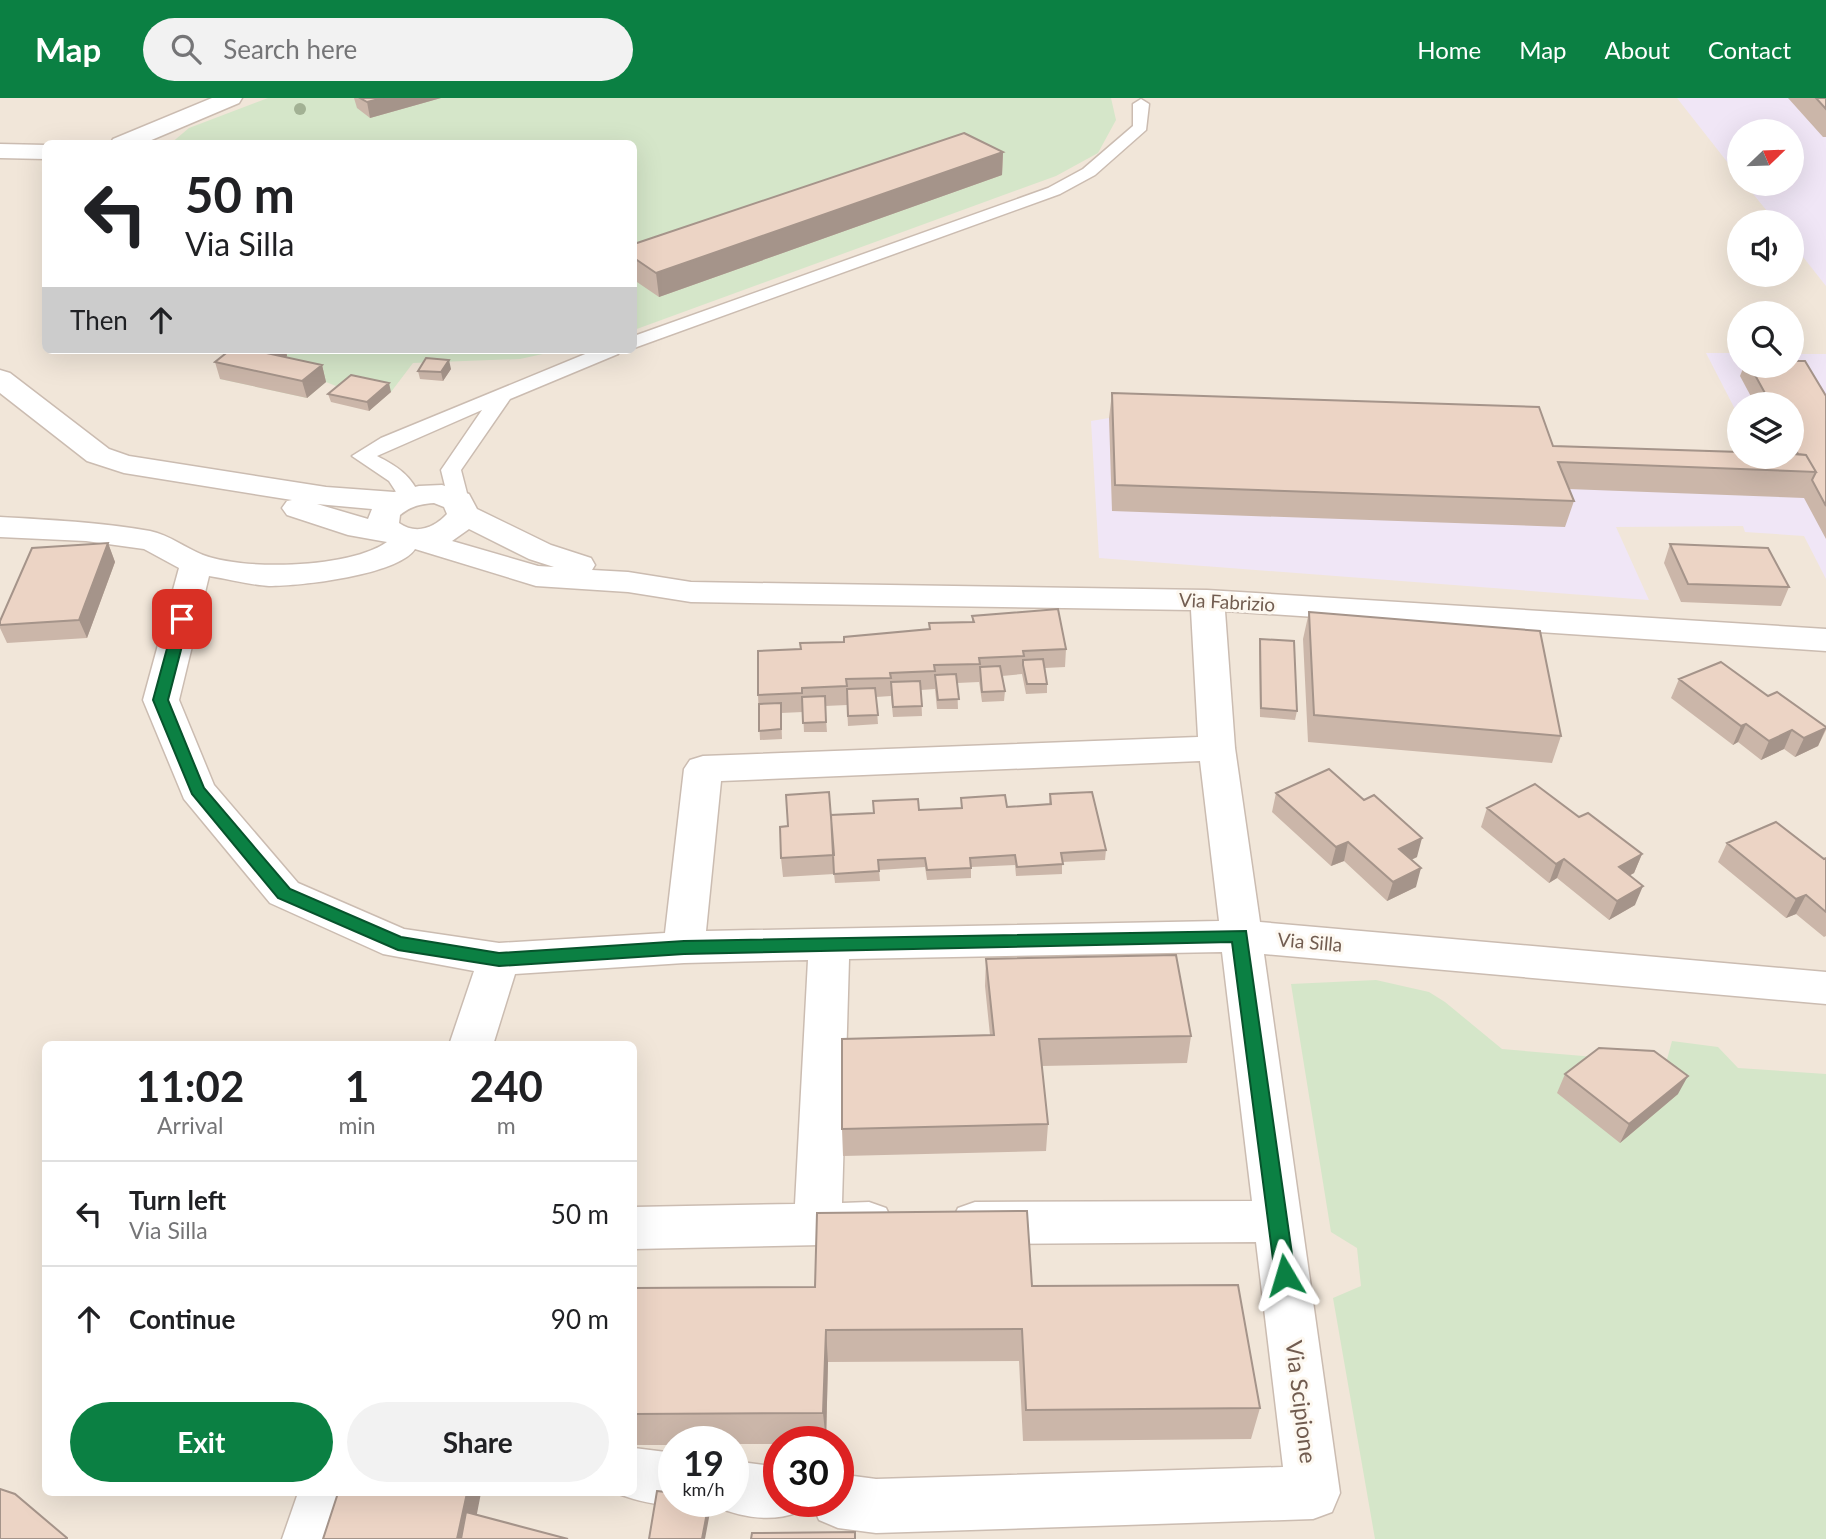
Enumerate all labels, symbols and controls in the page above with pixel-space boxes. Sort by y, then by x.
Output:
search box [143,18,633,81]
text: Map [35,29,101,69]
icon: search [167,30,205,68]
text: Search here [223,33,357,65]
text: Home [1417,35,1481,64]
text: Map [1519,35,1567,64]
text: About [1605,35,1670,64]
text: Contact [1708,35,1791,64]
north arrow [1727,119,1804,196]
map controls [1727,119,1804,469]
text: 50 m [185,165,295,223]
icon: left [70,168,161,259]
button: sound [1727,210,1804,287]
text: Via Silla [185,224,294,263]
icon: ahead [142,301,180,339]
button: search [1727,301,1804,378]
text: Then [70,304,128,336]
button: layers [1727,392,1804,469]
street label: Via Fabrizio [1178,587,1276,616]
pin [152,589,212,649]
icon: arrive [163,600,201,638]
street label: Via Silla [1277,927,1343,956]
text: 11:02 [136,1061,244,1111]
text: 1 [345,1061,369,1111]
text: 240 [470,1061,543,1111]
text: Arrival [157,1111,223,1139]
text: min [338,1111,376,1139]
text: m [497,1111,516,1139]
text: Turn left [129,1184,226,1216]
icon: left [70,1195,108,1233]
text: 50 m [551,1198,609,1230]
text: Via Silla [129,1216,208,1244]
position arrow [1248,1238,1322,1312]
icon: ahead [70,1300,108,1338]
text: Continue [129,1303,235,1335]
text: 90 m [551,1303,609,1335]
street label: Via Scipione [1281,1339,1323,1465]
button: Exit [70,1402,333,1482]
button: Share [347,1402,609,1482]
speed limit sign: 30 [763,1426,854,1517]
text: 19 [683,1441,724,1483]
text: km/h [682,1478,725,1500]

